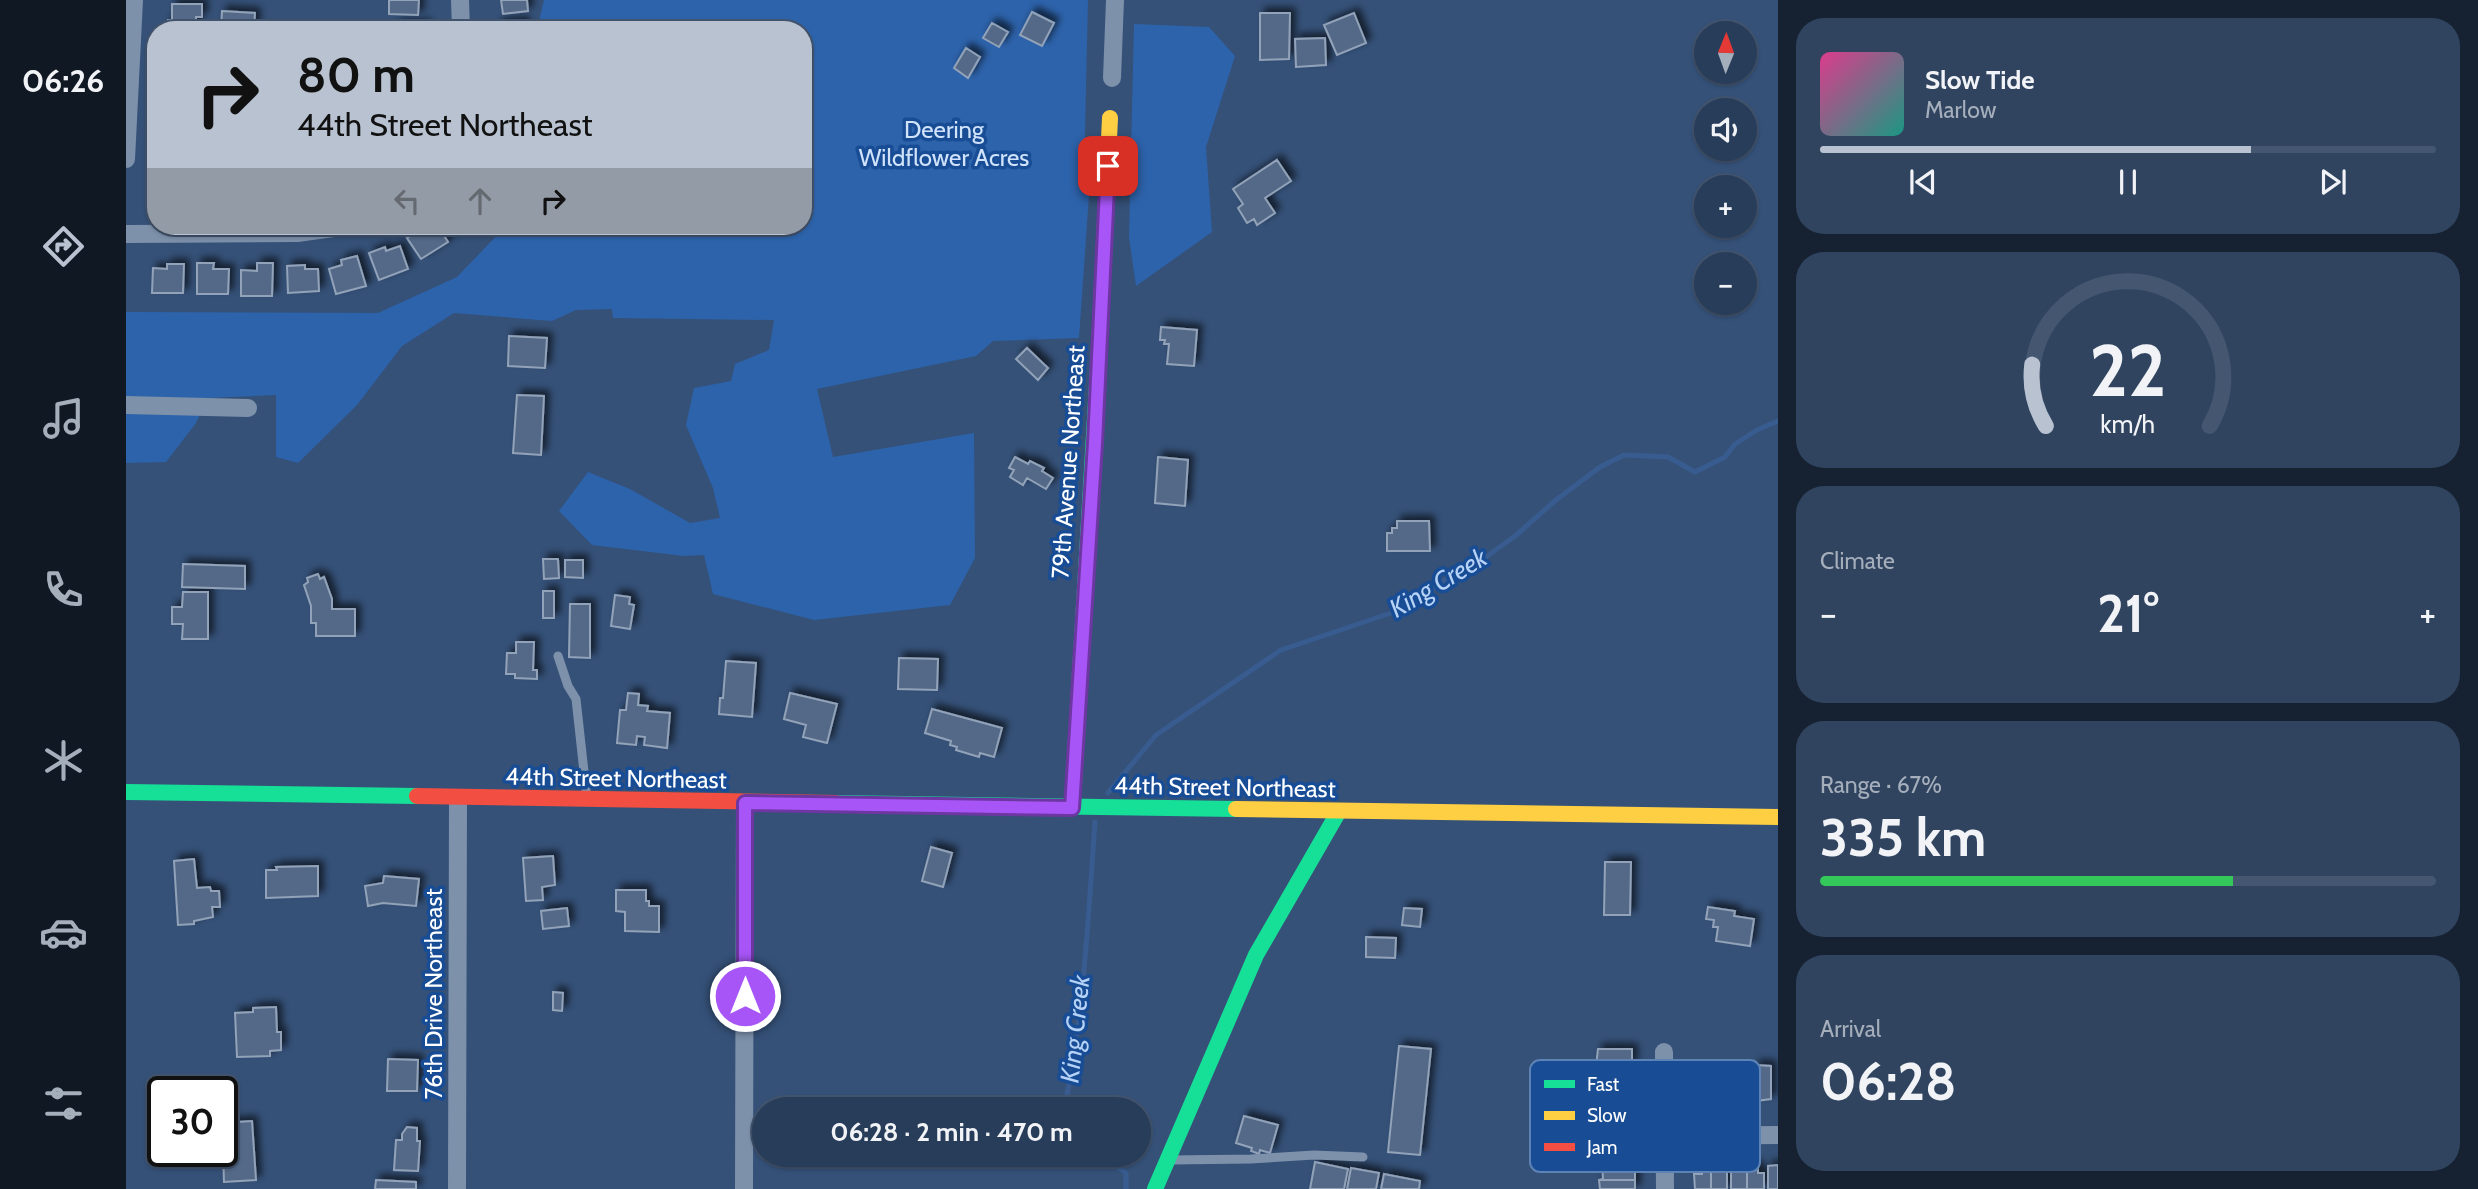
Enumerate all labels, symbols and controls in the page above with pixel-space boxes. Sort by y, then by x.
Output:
north arrow [1694,21,1757,84]
map controls [1694,21,1757,315]
text: 80 m [297,45,415,104]
icon: right [182,49,273,140]
text: 06:26 [22,61,104,100]
text: Slow Tide [1925,64,2035,96]
text: Marlow [1925,96,1996,124]
button: sound [1694,98,1757,161]
text: 44th Street Northeast [297,105,592,144]
park label: Deering Wildflower Acres [859,115,1029,172]
pin [1078,136,1138,196]
icon: arrive [1089,147,1127,185]
icon: previous [1904,163,1942,201]
icon: pause [2109,163,2147,201]
icon: next [2314,163,2352,201]
button: + [1694,175,1757,238]
icon: left [388,182,426,220]
icon: ahead [461,182,499,220]
icon: right [534,182,572,220]
icon: directions [39,222,88,271]
button: − [1694,252,1757,315]
text: 22 [2089,327,2167,415]
street label: 79th Avenue Northeast [1045,344,1091,580]
icon: music [39,394,88,443]
text: km/h [2101,409,2155,439]
water label: King Creek [1383,541,1493,625]
text: Climate [1820,547,1895,575]
icon: phone [39,565,88,614]
text: 21° [2097,582,2159,645]
text: − [1820,590,1837,637]
text: + [2419,590,2436,637]
icon: climate [39,736,88,785]
street label: 44th Street Northeast [505,762,727,794]
street label: 44th Street Northeast [1114,771,1336,803]
text: Range · 67% [1820,771,1942,799]
text: 335 km [1820,806,1986,869]
street label: 76th Drive Northeast [419,888,448,1100]
icon: car [39,908,88,957]
position arrow [708,959,782,1033]
water label: King Creek [1053,973,1097,1084]
text: Arrival [1820,1015,1881,1043]
text: 06:28 [1820,1050,1956,1113]
legend [1530,1060,1760,1172]
text: Fast [1587,1073,1620,1096]
speed limit sign: 30 [147,1076,238,1167]
icon: filters [39,1079,88,1128]
text: Slow [1587,1104,1627,1127]
text: 06:28 · 2 min · 470 m [830,1116,1073,1148]
text: Jam [1586,1136,1617,1159]

